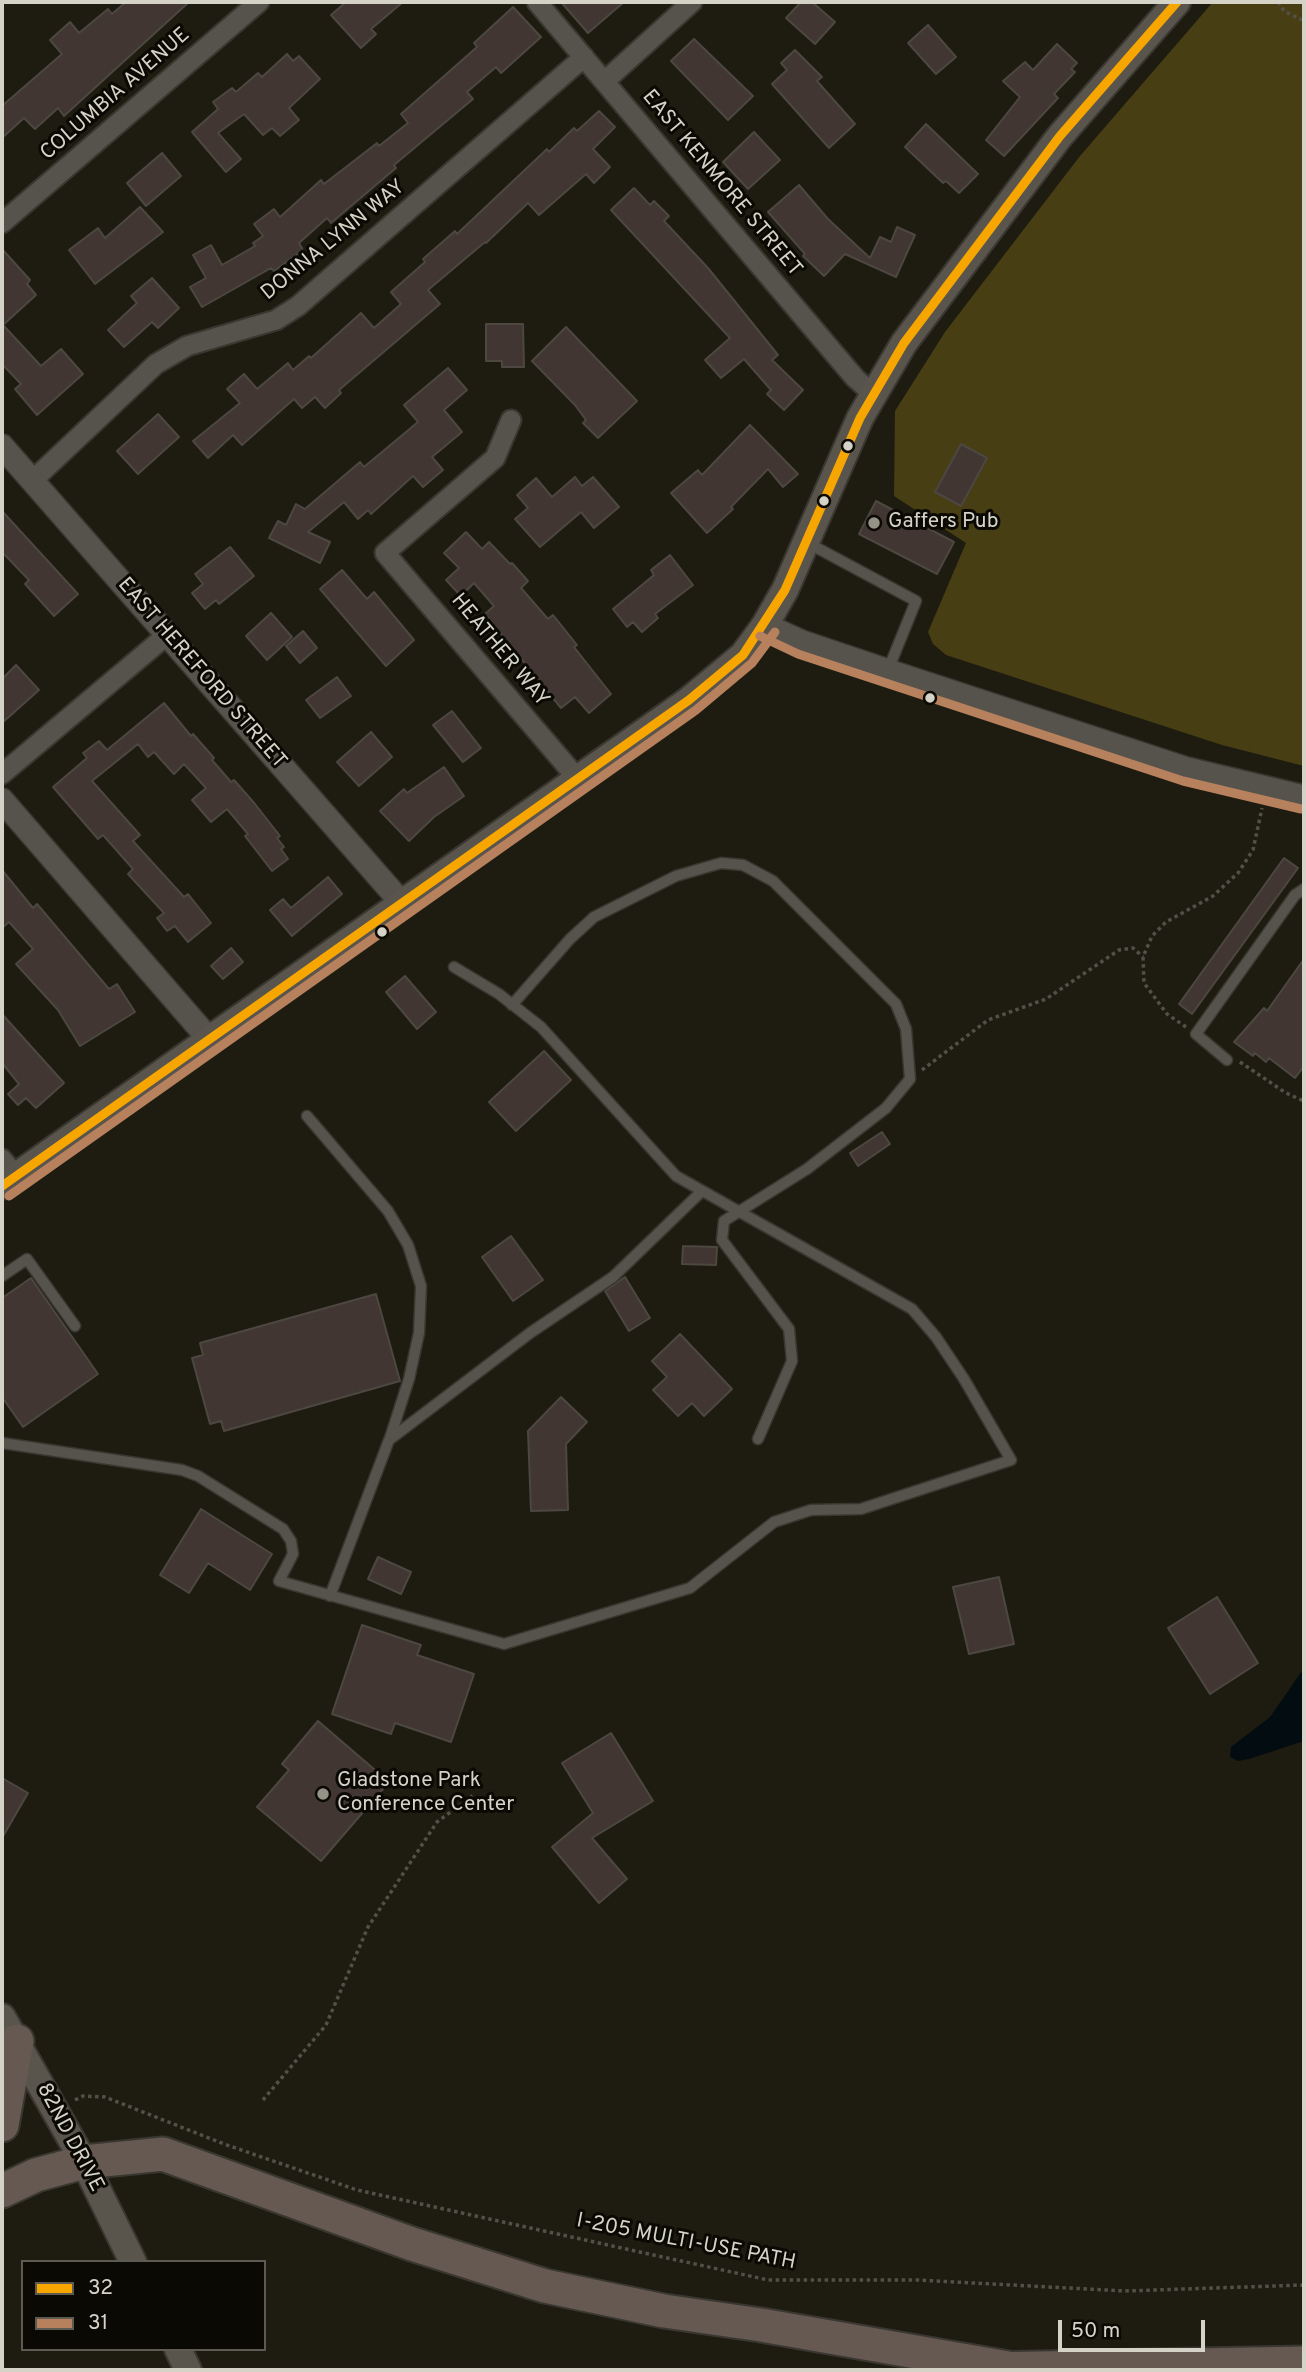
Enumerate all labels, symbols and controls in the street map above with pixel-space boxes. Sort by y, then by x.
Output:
street label: COLUMBIA AVENUE [36,23,196,167]
street label: EAST KENMORE STREET [636,86,806,282]
street label: DONNA LYNN WAY [257,175,411,307]
unlabelled marker [841,439,855,453]
unlabelled marker [817,494,831,508]
place label: Gaffers Pub [888,510,998,536]
marker: Gaffers Pub [866,515,882,531]
street label: EAST HEREFORD STREET [111,573,291,775]
street label: HEATHER WAY [444,589,554,713]
unlabelled marker [923,691,937,705]
unlabelled marker [375,925,389,939]
place label: Gladstone Park Conference Center [337,1769,514,1819]
marker: Gladstone Park Conference Center [315,1786,331,1802]
street label: 82ND DRIVE [30,2079,108,2197]
street label: I-205 MULTI-USE PATH [574,2209,798,2277]
legend [21,2260,266,2351]
text: 32 [88,2275,113,2302]
scale bar [1061,2306,1208,2350]
text: 31 [88,2310,108,2337]
text: 50 m [1071,2318,1120,2345]

